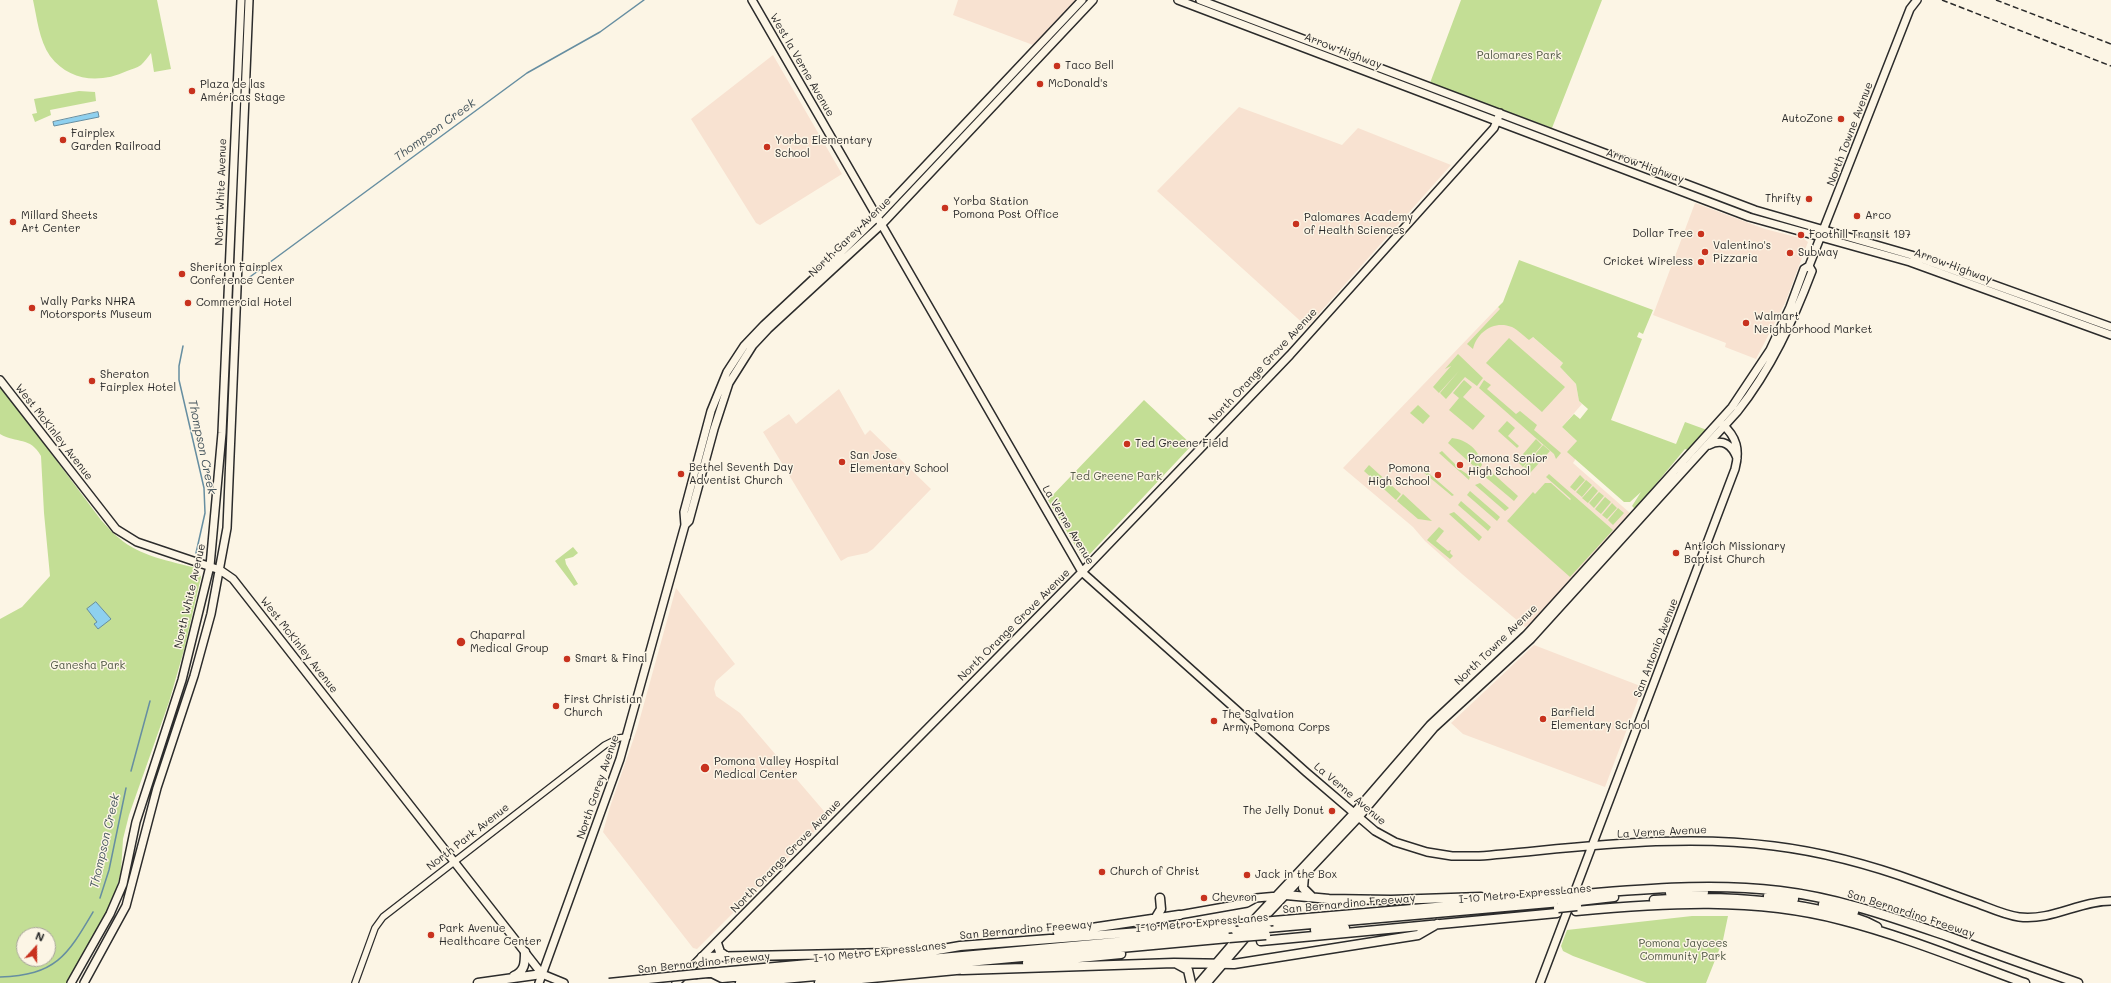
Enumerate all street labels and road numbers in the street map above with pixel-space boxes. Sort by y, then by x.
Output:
street label: West la Verne Avenue [767,11,837,119]
street label: Arrow Highway [1302,30,1384,72]
street label: North Towne Avenue [1824,80,1876,188]
street label: North White Avenue [213,138,229,246]
street label: Arrow Highway [1604,146,1686,186]
street label: North Garey Avenue [806,194,894,280]
street label: Arrow Highway [1912,246,1994,286]
street label: North Orange Grove Avenue [1206,306,1320,426]
street label: West McKinley Avenue [12,381,96,483]
street label: La Verne Avenue [1039,483,1097,567]
street label: North White Avenue [172,542,208,650]
street label: North Orange Grove Avenue [955,566,1073,684]
street label: West McKinley Avenue [257,594,341,696]
street label: San Antonio Avenue [1631,596,1681,700]
street label: North Towne Avenue [1452,602,1540,688]
street label: North Garey Avenue [574,733,622,841]
street label: La Verne Avenue [1311,760,1389,828]
street label: North Orange Grove Avenue [728,796,844,916]
street label: North Park Avenue [424,801,512,873]
street label: La Verne Avenue [1617,823,1707,841]
street label: I-10 Metro ExpressLanes [1458,882,1592,906]
street label: San Bernardino Freeway [1846,887,1976,941]
street label: San Bernardino Freeway [1282,892,1416,916]
street label: I-10 Metro ExpressLanes [1135,911,1269,935]
street label: San Bernardino Freeway [959,918,1093,942]
street label: I-10 Metro ExpressLanes [813,938,947,966]
street label: San Bernardino Freeway [637,949,771,977]

